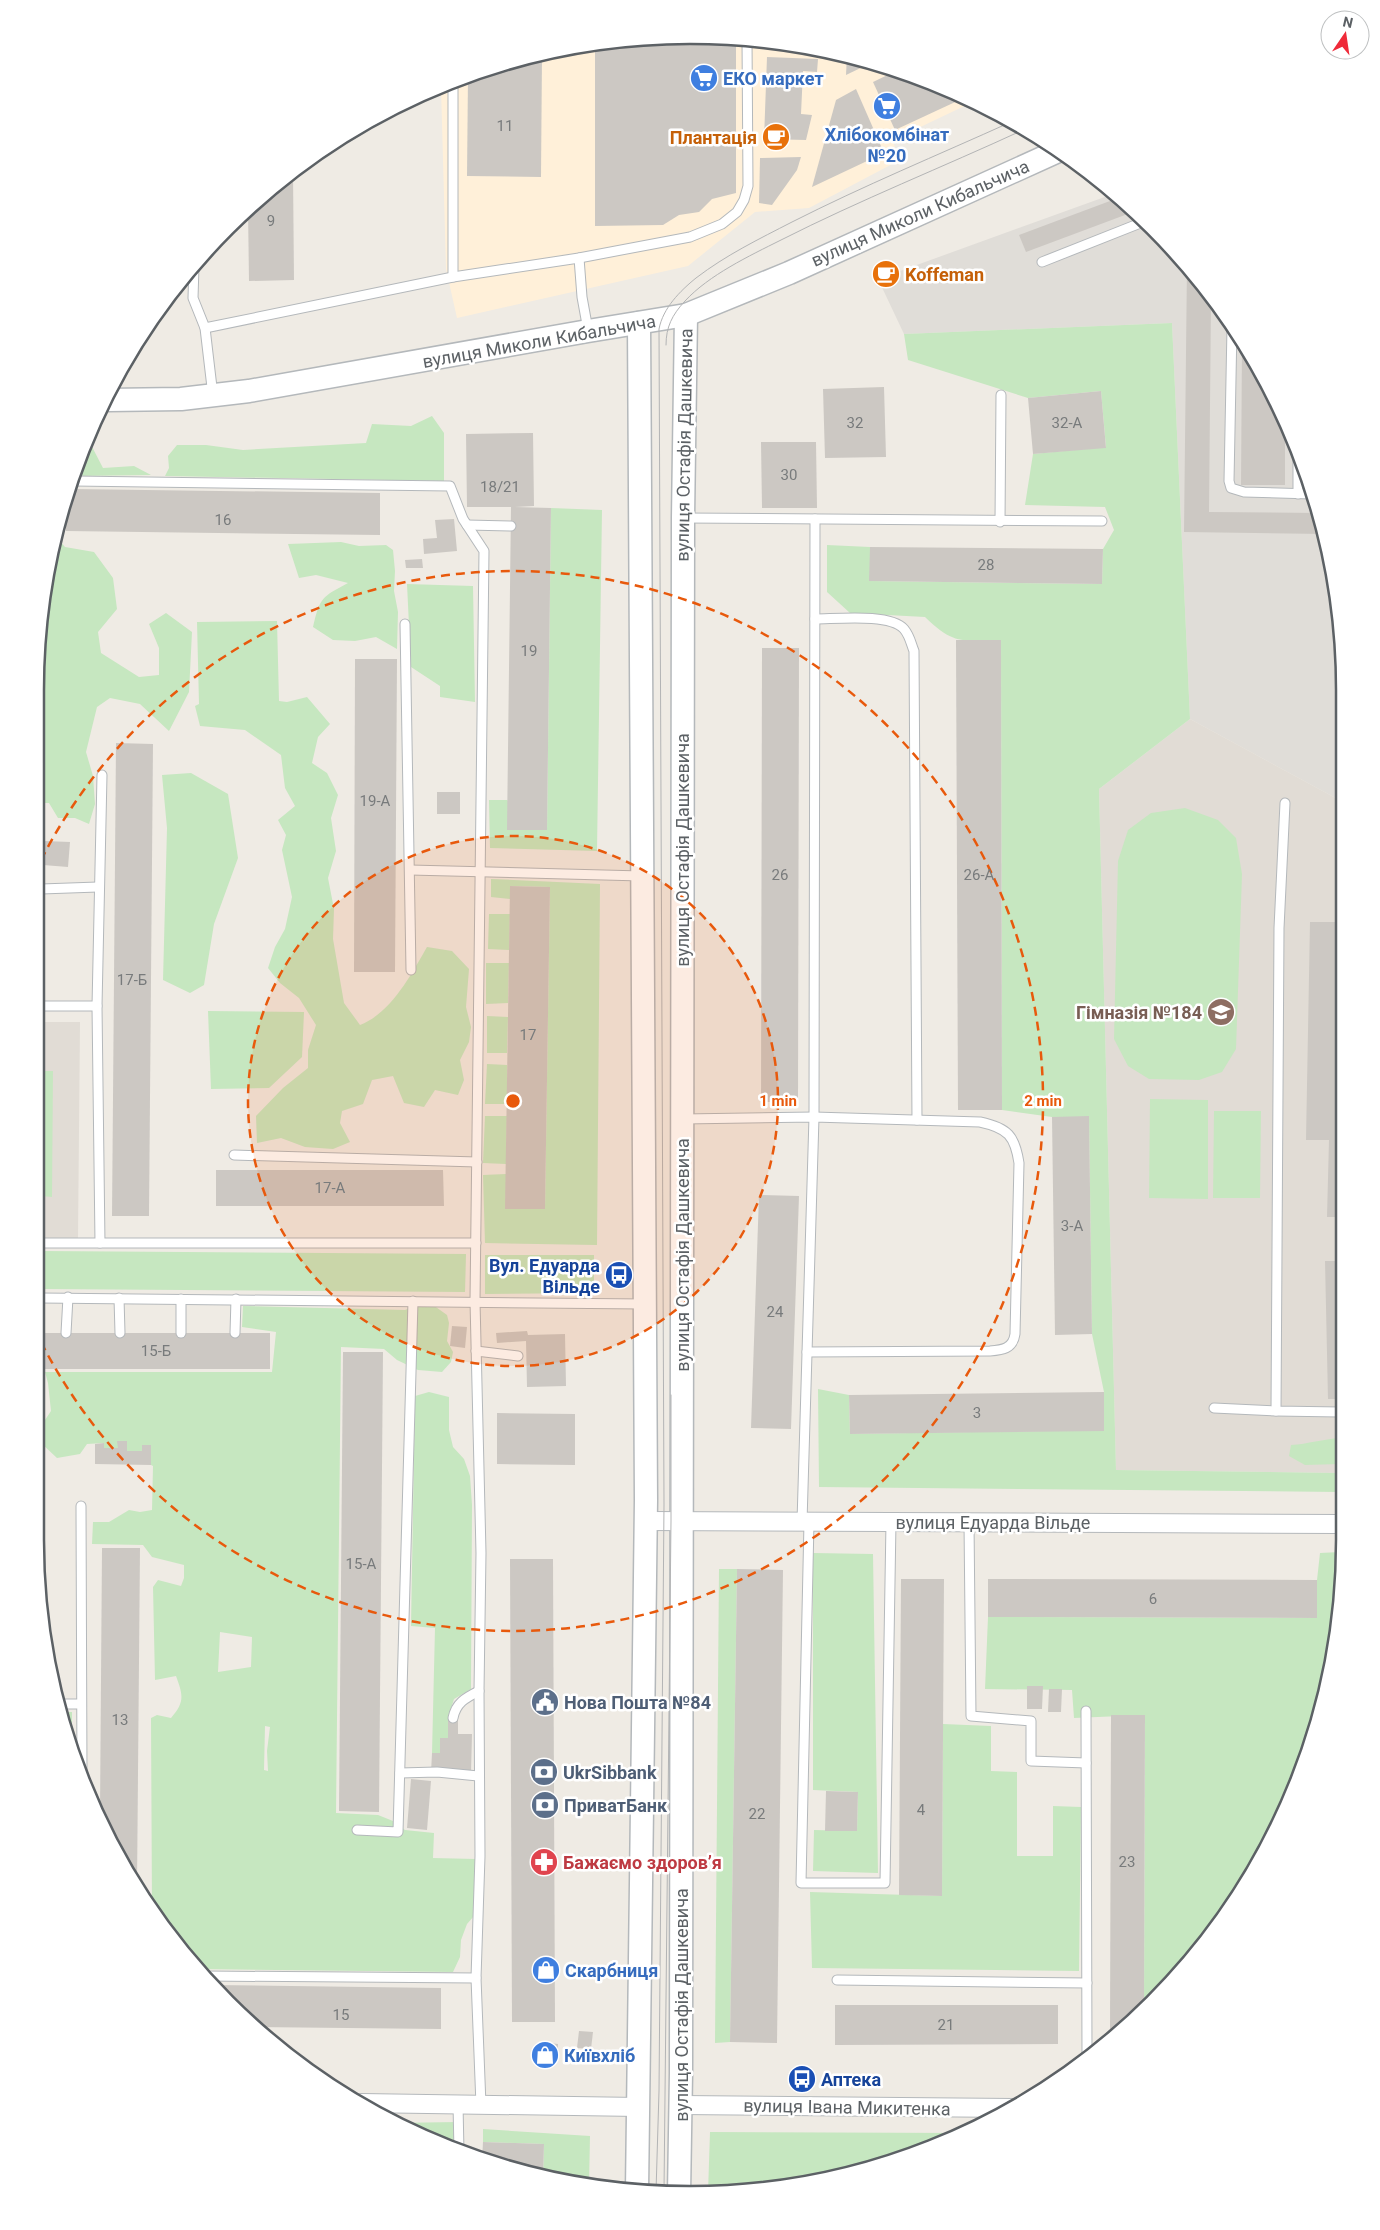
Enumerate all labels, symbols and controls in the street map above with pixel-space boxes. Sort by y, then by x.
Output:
north arrow [1320,10,1370,60]
text: N [1341,13,1355,31]
supermarket icon: ЕКО маркет [689,63,719,93]
place label: ЕКО маркет [723,68,824,89]
supermarket icon: Хлібокомбінат №20 [872,91,902,121]
house number: 11 [497,117,513,135]
cafe icon: Плантація [761,122,791,152]
place label: Хлібокомбінат №20 [825,124,949,166]
place label: Плантація [670,127,757,148]
street label: вулиця Миколи Кибальчича [808,155,1032,271]
house number: 9 [267,212,275,230]
cafe icon: Koffeman [871,259,901,289]
place label: Koffeman [905,264,984,285]
street label: вулиця Миколи Кибальчича [421,310,657,372]
street label: вулиця Остафія Дашкевича [671,328,697,562]
house number: 32 [847,414,863,432]
house number: 32-А [1052,414,1083,432]
house number: 30 [781,466,797,484]
house number: 18/21 [480,478,520,496]
house number: 16 [215,511,231,529]
house number: 28 [978,556,994,574]
house number: 19 [521,642,537,660]
street label: вулиця Остафія Дашкевича [672,733,693,967]
house number: 19-А [360,792,391,810]
house number: 26 [772,866,788,884]
house number: 26-А [964,866,995,884]
house number: 17-Б [117,971,147,989]
school or university icon: Гімназія №184 [1206,997,1236,1027]
place label: Гімназія №184 [1076,1002,1202,1023]
house number: 17 [520,1026,536,1044]
centre of rings [504,1092,522,1110]
text: 1 min [759,1092,797,1110]
text: 2 min [1024,1092,1062,1110]
street label: вулиця Остафія Дашкевича [672,1138,693,1372]
house number: 17-А [315,1179,346,1197]
house number: 3-А [1061,1217,1083,1235]
place label: Вул. Едуарда Вільде [489,1255,600,1297]
bus stop icon: Вул. Едуарда Вільде [604,1260,634,1290]
house number: 24 [767,1303,784,1321]
house number: 15-Б [141,1342,171,1360]
house number: 3 [973,1404,981,1422]
street label: вулиця Едуарда Вільде [896,1512,1090,1533]
house number: 15-А [346,1555,377,1573]
house number: 6 [1149,1590,1157,1608]
public building icon: Нова Пошта №84 [530,1687,560,1717]
place label: Нова Пошта №84 [564,1692,711,1713]
house number: 13 [112,1711,128,1729]
bank icon: UkrSibbank [529,1757,559,1787]
place label: UkrSibbank [563,1762,657,1783]
bank icon: ПриватБанк [530,1790,560,1820]
place label: ПриватБанк [564,1795,668,1816]
house number: 4 [917,1801,926,1819]
house number: 22 [749,1805,765,1823]
pharmacy icon: Бажаємо здоровʼя [529,1847,559,1877]
place label: Бажаємо здоровʼя [563,1852,722,1873]
house number: 23 [1119,1853,1135,1871]
street label: вулиця Остафія Дашкевича [671,1888,692,2122]
shop icon: Скарбниця [531,1955,561,1985]
place label: Скарбниця [565,1960,658,1981]
house number: 15 [333,2006,349,2024]
house number: 21 [938,2016,954,2034]
shop icon: Київхліб [530,2040,560,2070]
place label: Київхліб [564,2045,635,2066]
bus stop icon: Аптека [787,2064,817,2094]
place label: Аптека [821,2069,881,2090]
street label: вулиця Івана Микитенка [743,2095,951,2119]

